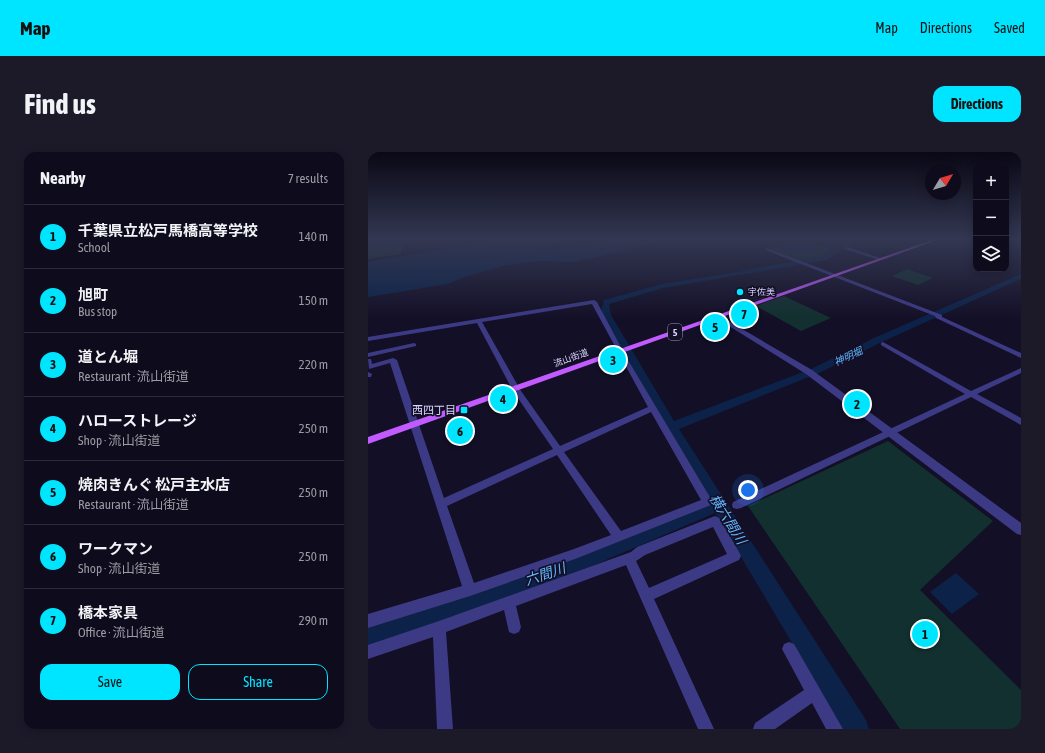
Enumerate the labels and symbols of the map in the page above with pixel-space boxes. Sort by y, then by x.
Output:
north arrow [925,164,961,200]
marker: 宇佐美 [735,287,745,297]
place label: 宇佐美 [748,287,775,297]
pin: 7 [731,299,757,329]
pin: 5 [702,312,728,342]
road number: 5 [668,324,682,340]
water label: 神明堀 [832,344,866,368]
pin: 3 [600,345,626,375]
street label: 流山街道 [552,347,590,369]
pin: 4 [490,384,516,414]
pin: 2 [844,389,870,419]
place label: 西四丁目 [412,404,456,416]
marker: 西四丁目 [459,405,469,415]
pin: 6 [447,416,473,446]
your location [738,480,758,500]
water label: 横六間川 [706,491,751,549]
water label: 六間川 [523,559,569,588]
pin: 1 [912,619,938,649]

